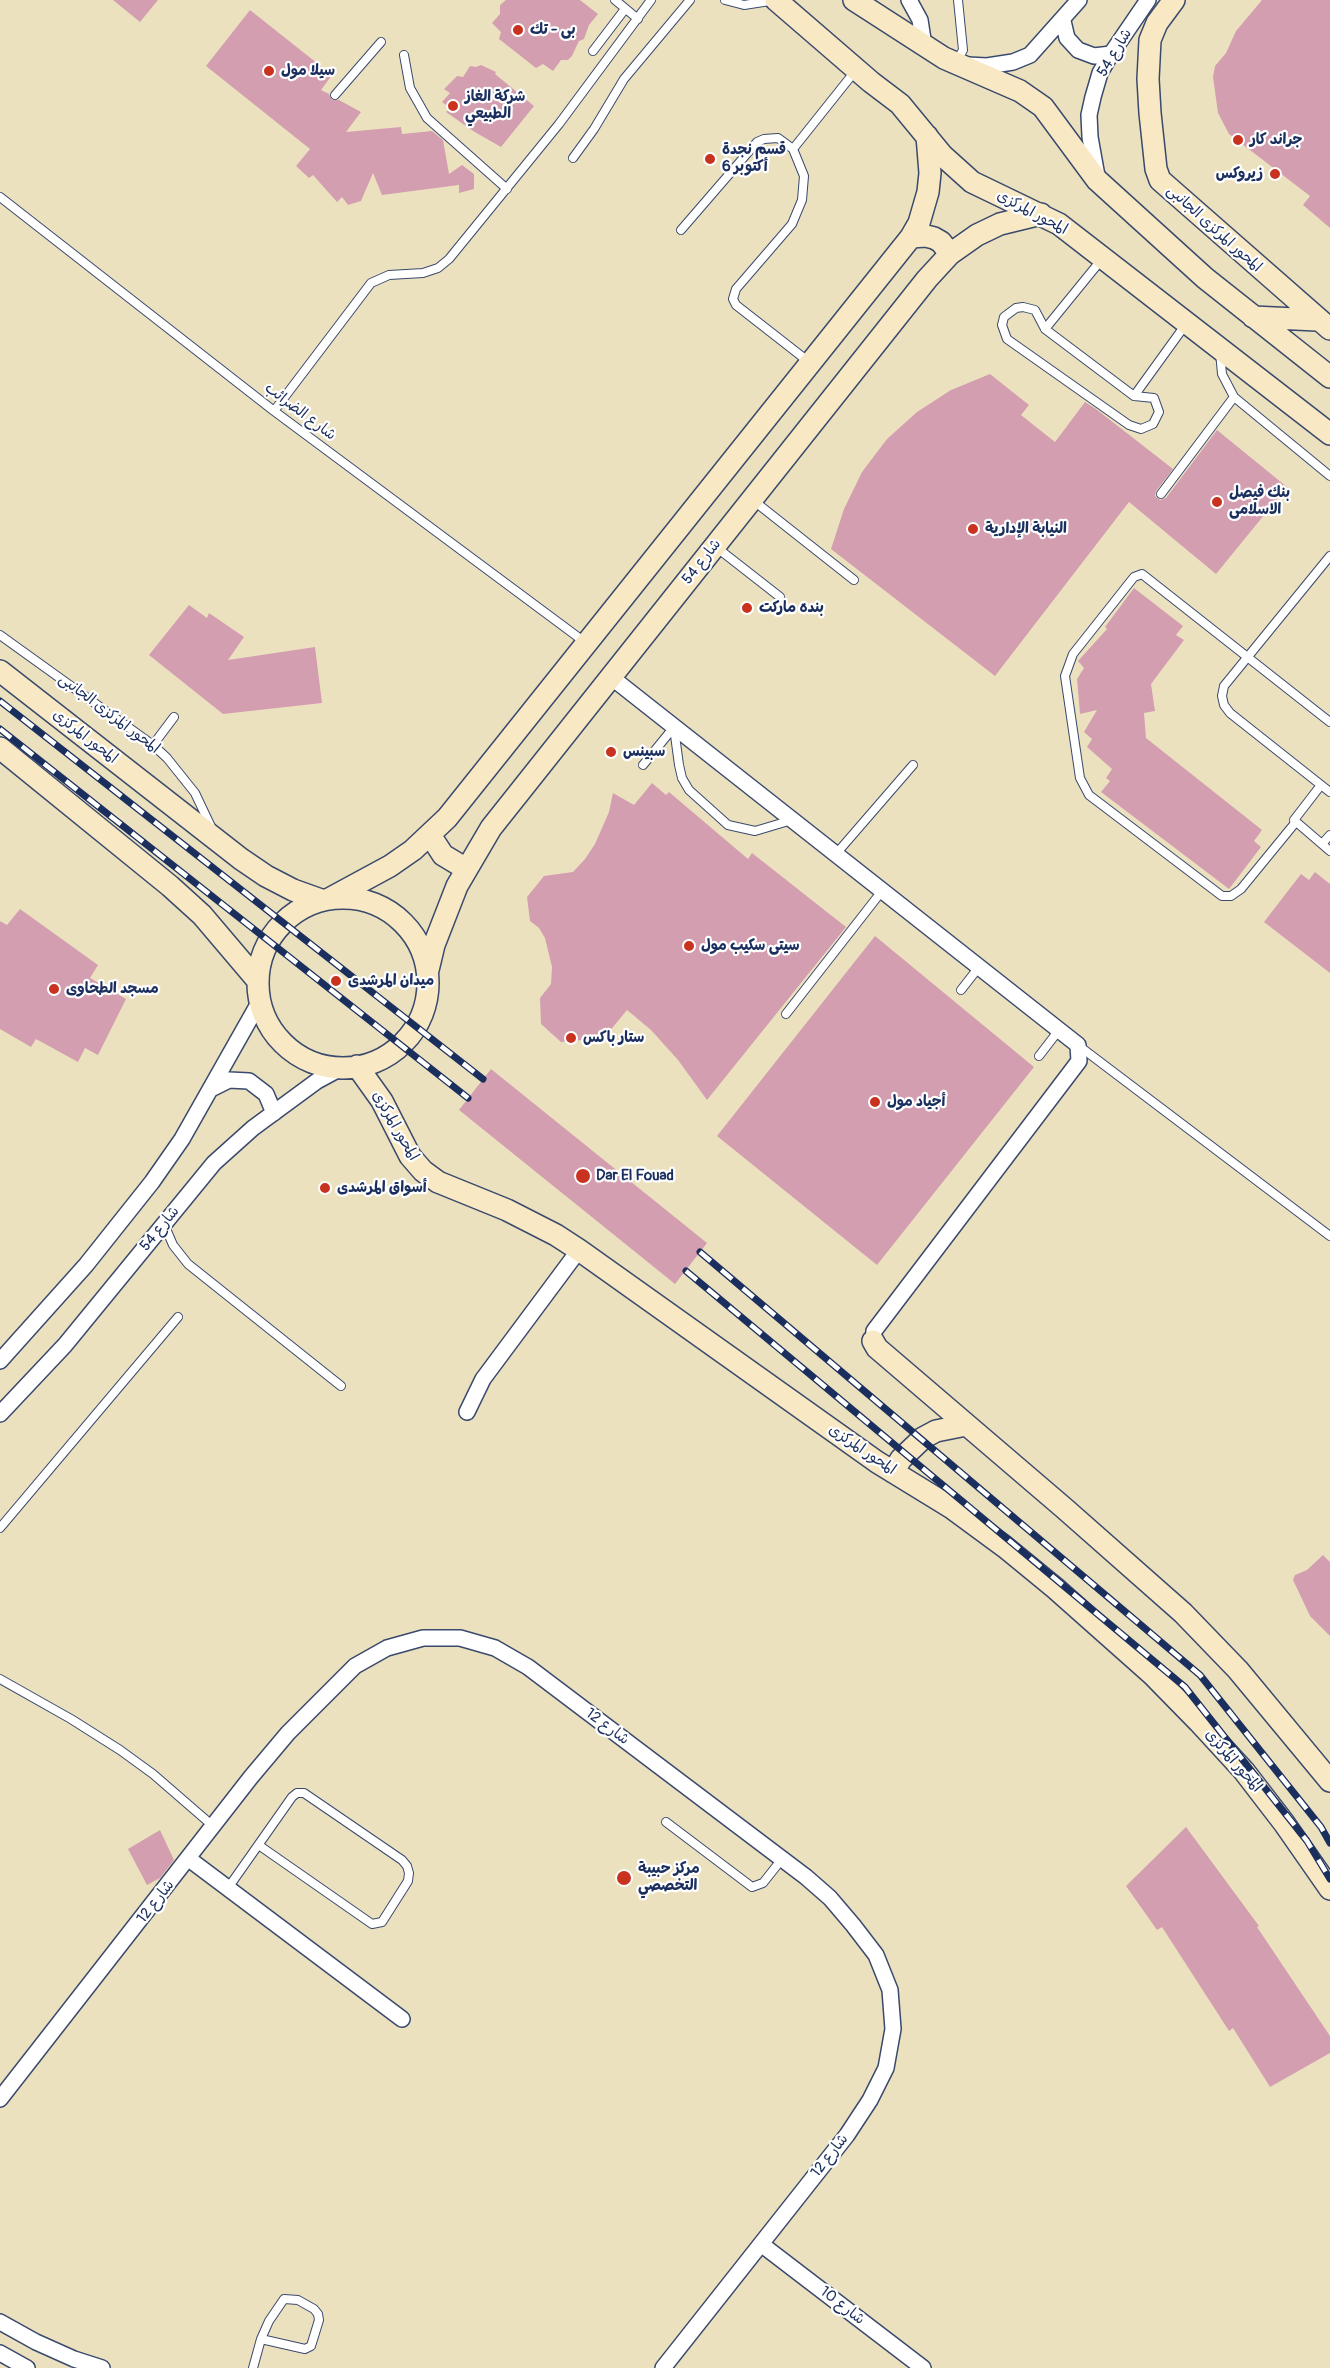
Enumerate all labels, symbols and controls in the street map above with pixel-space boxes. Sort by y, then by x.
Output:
place label: بى - تك [530,21,576,39]
marker: بى - تك [511,23,525,37]
street label: شارع 54 [1094,26,1136,80]
place label: سيلا مول [281,62,335,80]
marker: سيلا مول [262,64,276,78]
place label: شركة الغاز الطبيعي [465,88,525,123]
marker: شركة الغاز الطبيعي [446,99,460,113]
place label: جراند كار [1250,131,1302,149]
marker: جراند كار [1231,133,1245,147]
place label: قسم نجدة 6 أكتوبر [722,141,786,176]
marker: قسم نجدة 6 أكتوبر [703,152,717,166]
place label: زيروكس [1216,165,1263,183]
marker: زيروكس [1268,167,1282,181]
street label: المحور المركزى الجانبى [1163,182,1265,276]
street label: المحور المركزى [994,187,1070,239]
street label: شارع الضرائب [261,379,339,445]
place label: بنك فيصل الاسلامى [1229,484,1290,519]
marker: بنك فيصل الاسلامى [1210,495,1224,509]
place label: النيابة الإدارية [985,520,1067,538]
marker: النيابة الإدارية [966,522,980,536]
street label: شارع 54 [679,536,725,588]
place label: بنده ماركت [759,599,824,617]
marker: بنده ماركت [740,601,754,615]
street label: المحور المركزى الجانبى [55,670,163,758]
street label: المحور المركزى [49,706,121,768]
place label: سبينس [623,743,665,761]
marker: سبينس [604,745,618,759]
place label: سيتى سكيب مول [701,937,800,955]
marker: سيتى سكيب مول [682,939,696,953]
place label: ميدان المرشدى [348,972,434,990]
marker: ميدان المرشدى [329,974,343,988]
place label: مسجد الطحاوى [66,980,159,998]
marker: مسجد الطحاوى [47,982,61,996]
place label: ستار باكس [583,1029,644,1047]
marker: ستار باكس [564,1031,578,1045]
street label: المحور المركزى [368,1088,422,1164]
place label: أجياد مول [887,1093,945,1111]
marker: أجياد مول [868,1095,882,1109]
marker: Dar El Fouad [574,1167,592,1185]
place label: Dar El Fouad [596,1167,674,1185]
place label: أسواق المرشدى [337,1179,427,1197]
marker: أسواق المرشدى [318,1181,332,1195]
street label: شارع 54 [136,1203,184,1255]
street label: المحور المركزى [825,1421,899,1479]
street label: شارع 12 [582,1705,632,1749]
street label: المحور المركزى [1201,1726,1265,1796]
place label: مركز حبيبة التخصصي [638,1860,700,1895]
marker: مركز حبيبة التخصصي [615,1869,633,1887]
street label: شارع 12 [134,1877,178,1927]
street label: شارع 12 [808,2131,852,2181]
street label: شارع 10 [816,2283,868,2329]

